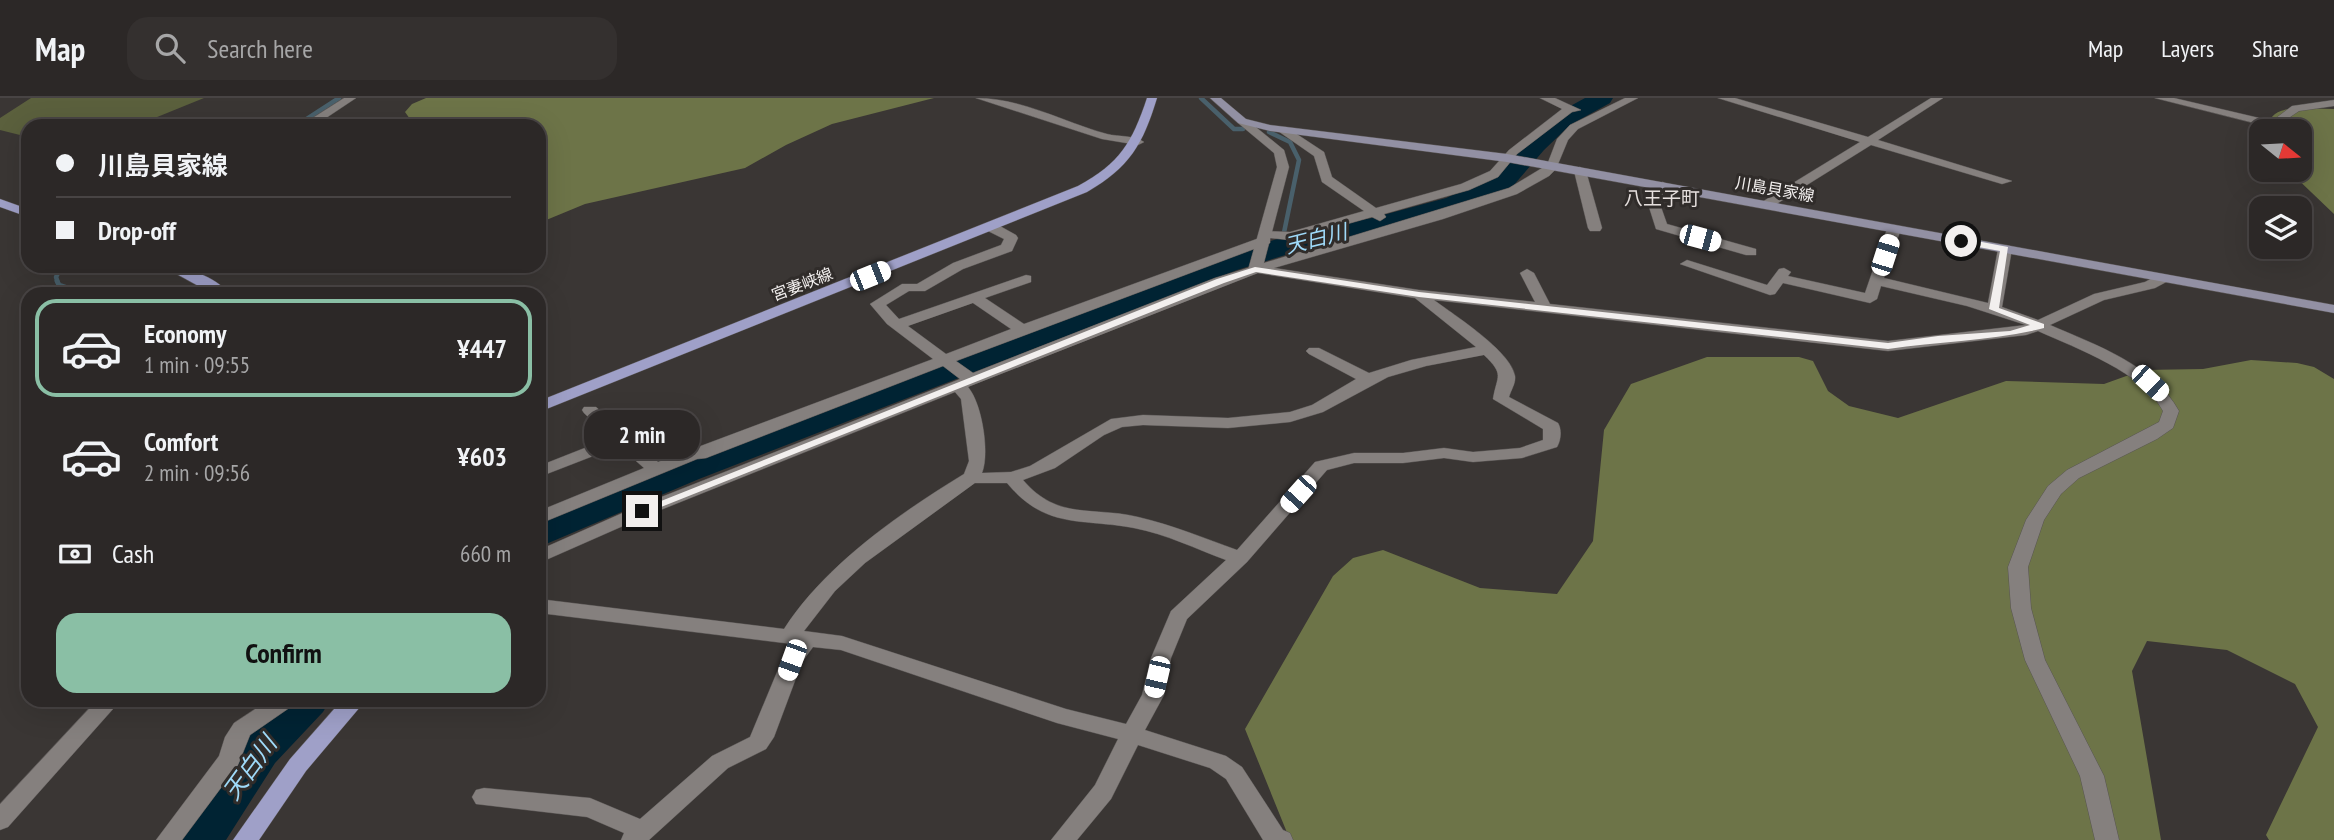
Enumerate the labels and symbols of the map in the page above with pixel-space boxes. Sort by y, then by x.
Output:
north arrow [2249,119,2312,182]
street label: 川島貝家線 [1734,172,1816,206]
district label: 八王子町 [1624,186,1700,210]
water label: 天白川 [1282,217,1352,259]
car [1677,222,1724,254]
route start [1945,225,1977,257]
car [1869,232,1902,278]
car [847,258,894,294]
street label: 宮妻峡線 [769,263,835,305]
car [2128,361,2173,405]
callout: 2 min [584,410,700,458]
car [1277,471,1320,517]
route end [626,495,658,527]
car [775,637,810,683]
car [1143,654,1172,700]
water label: 天白川 [216,727,285,806]

